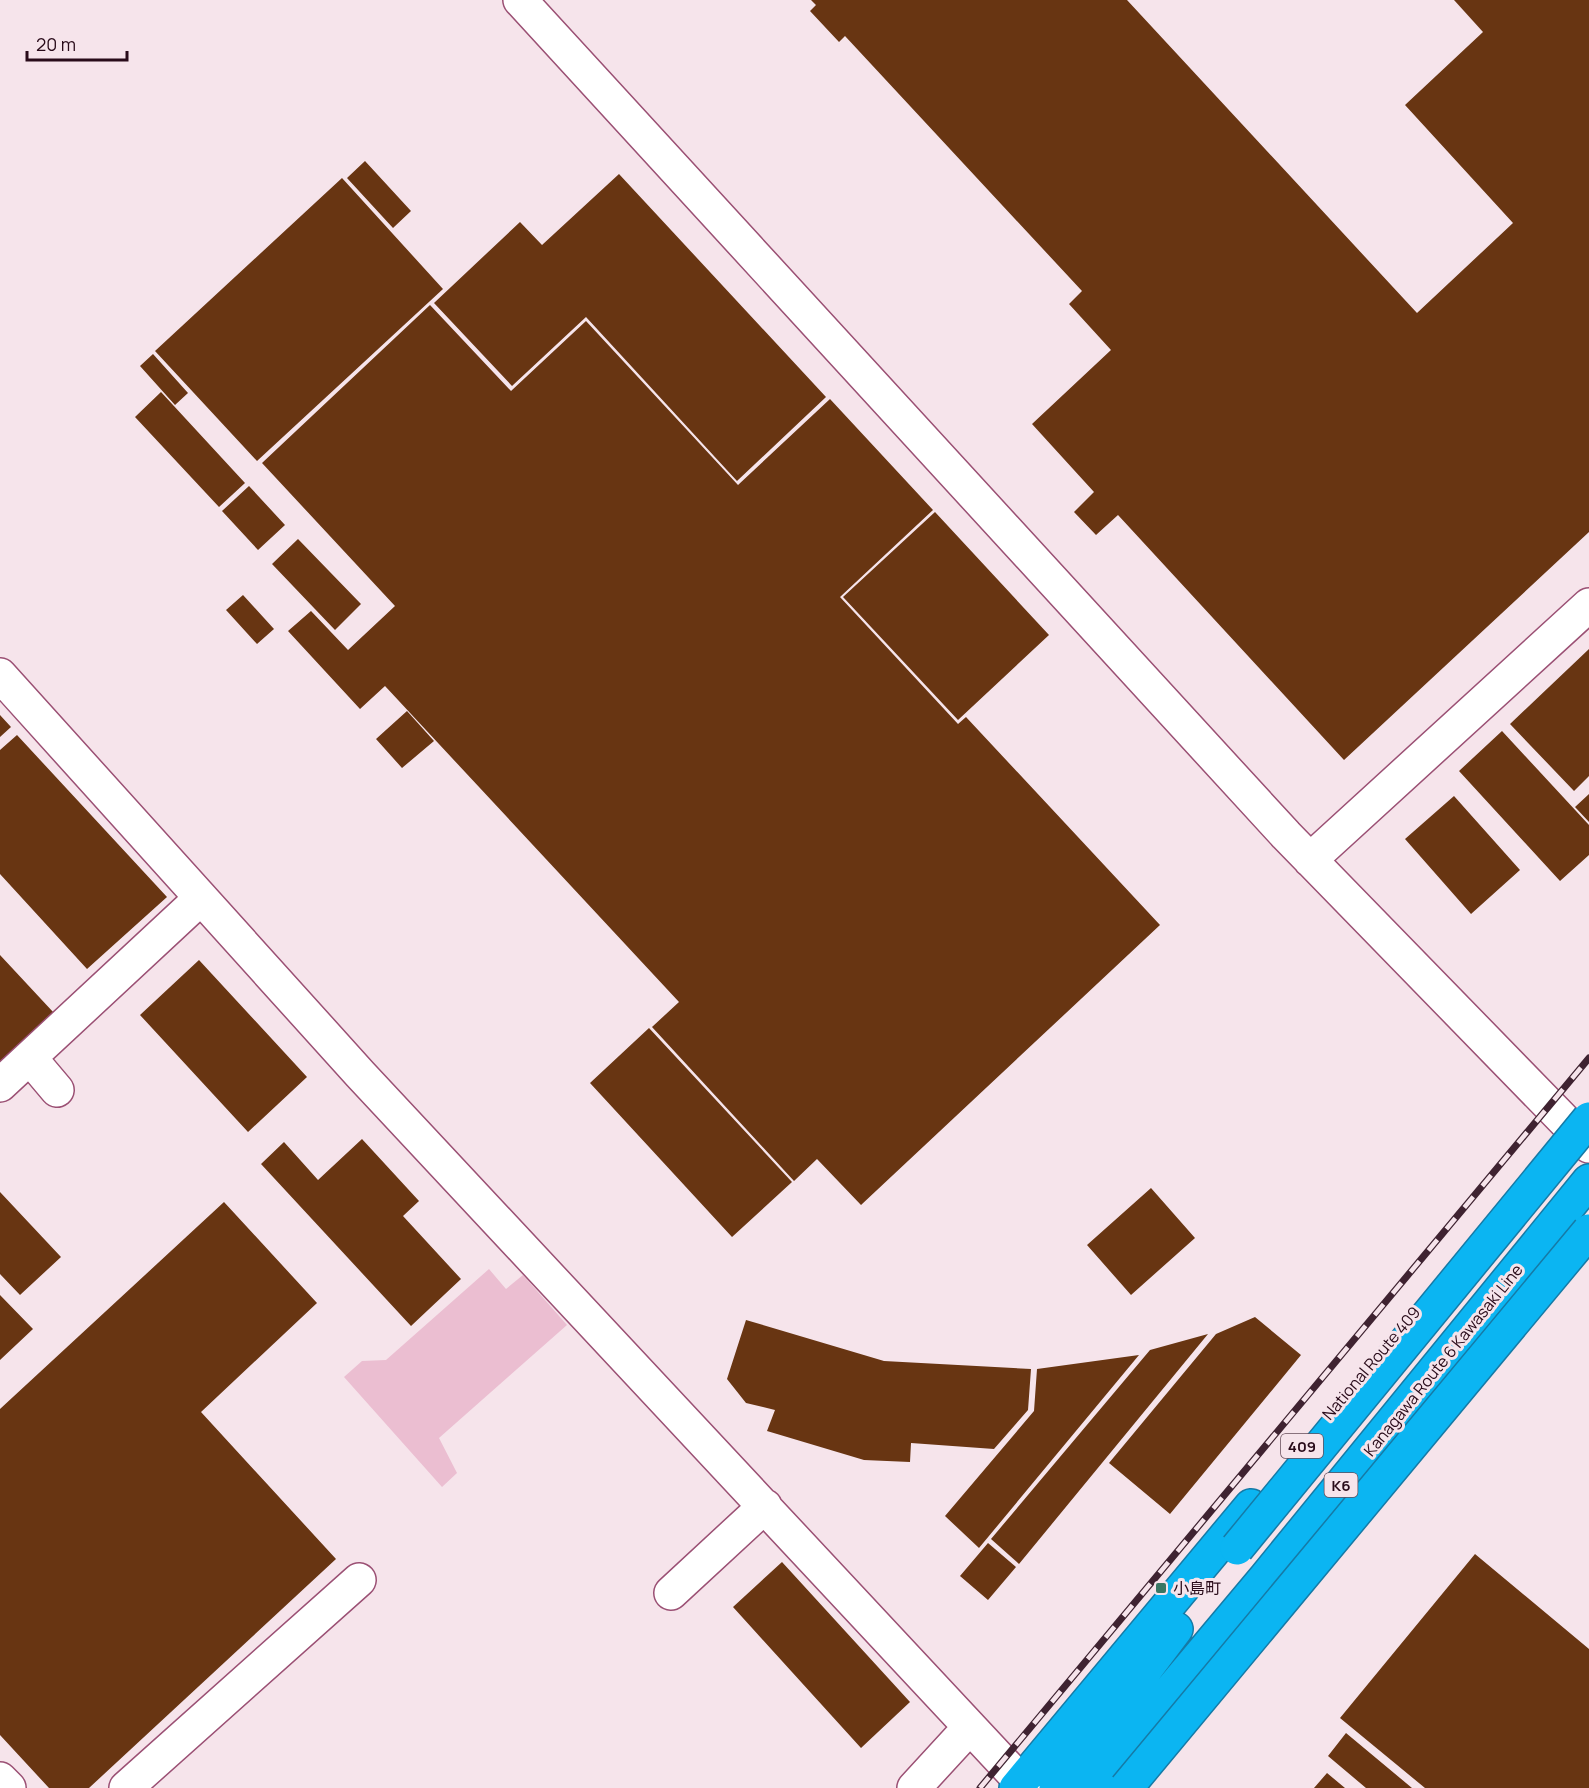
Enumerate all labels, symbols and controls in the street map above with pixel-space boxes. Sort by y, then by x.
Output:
scale bar [27,24,128,62]
text: 20 m [36,32,76,56]
street label: Kanagawa Route 6 Kawasaki Line [1359,1259,1527,1461]
street label: National Route 409 [1317,1302,1425,1424]
road number: 409 [1281,1434,1323,1458]
road number: K6 [1324,1473,1358,1497]
place label: 小島町 [1173,1577,1221,1599]
marker: 小島町 [1154,1581,1168,1595]

